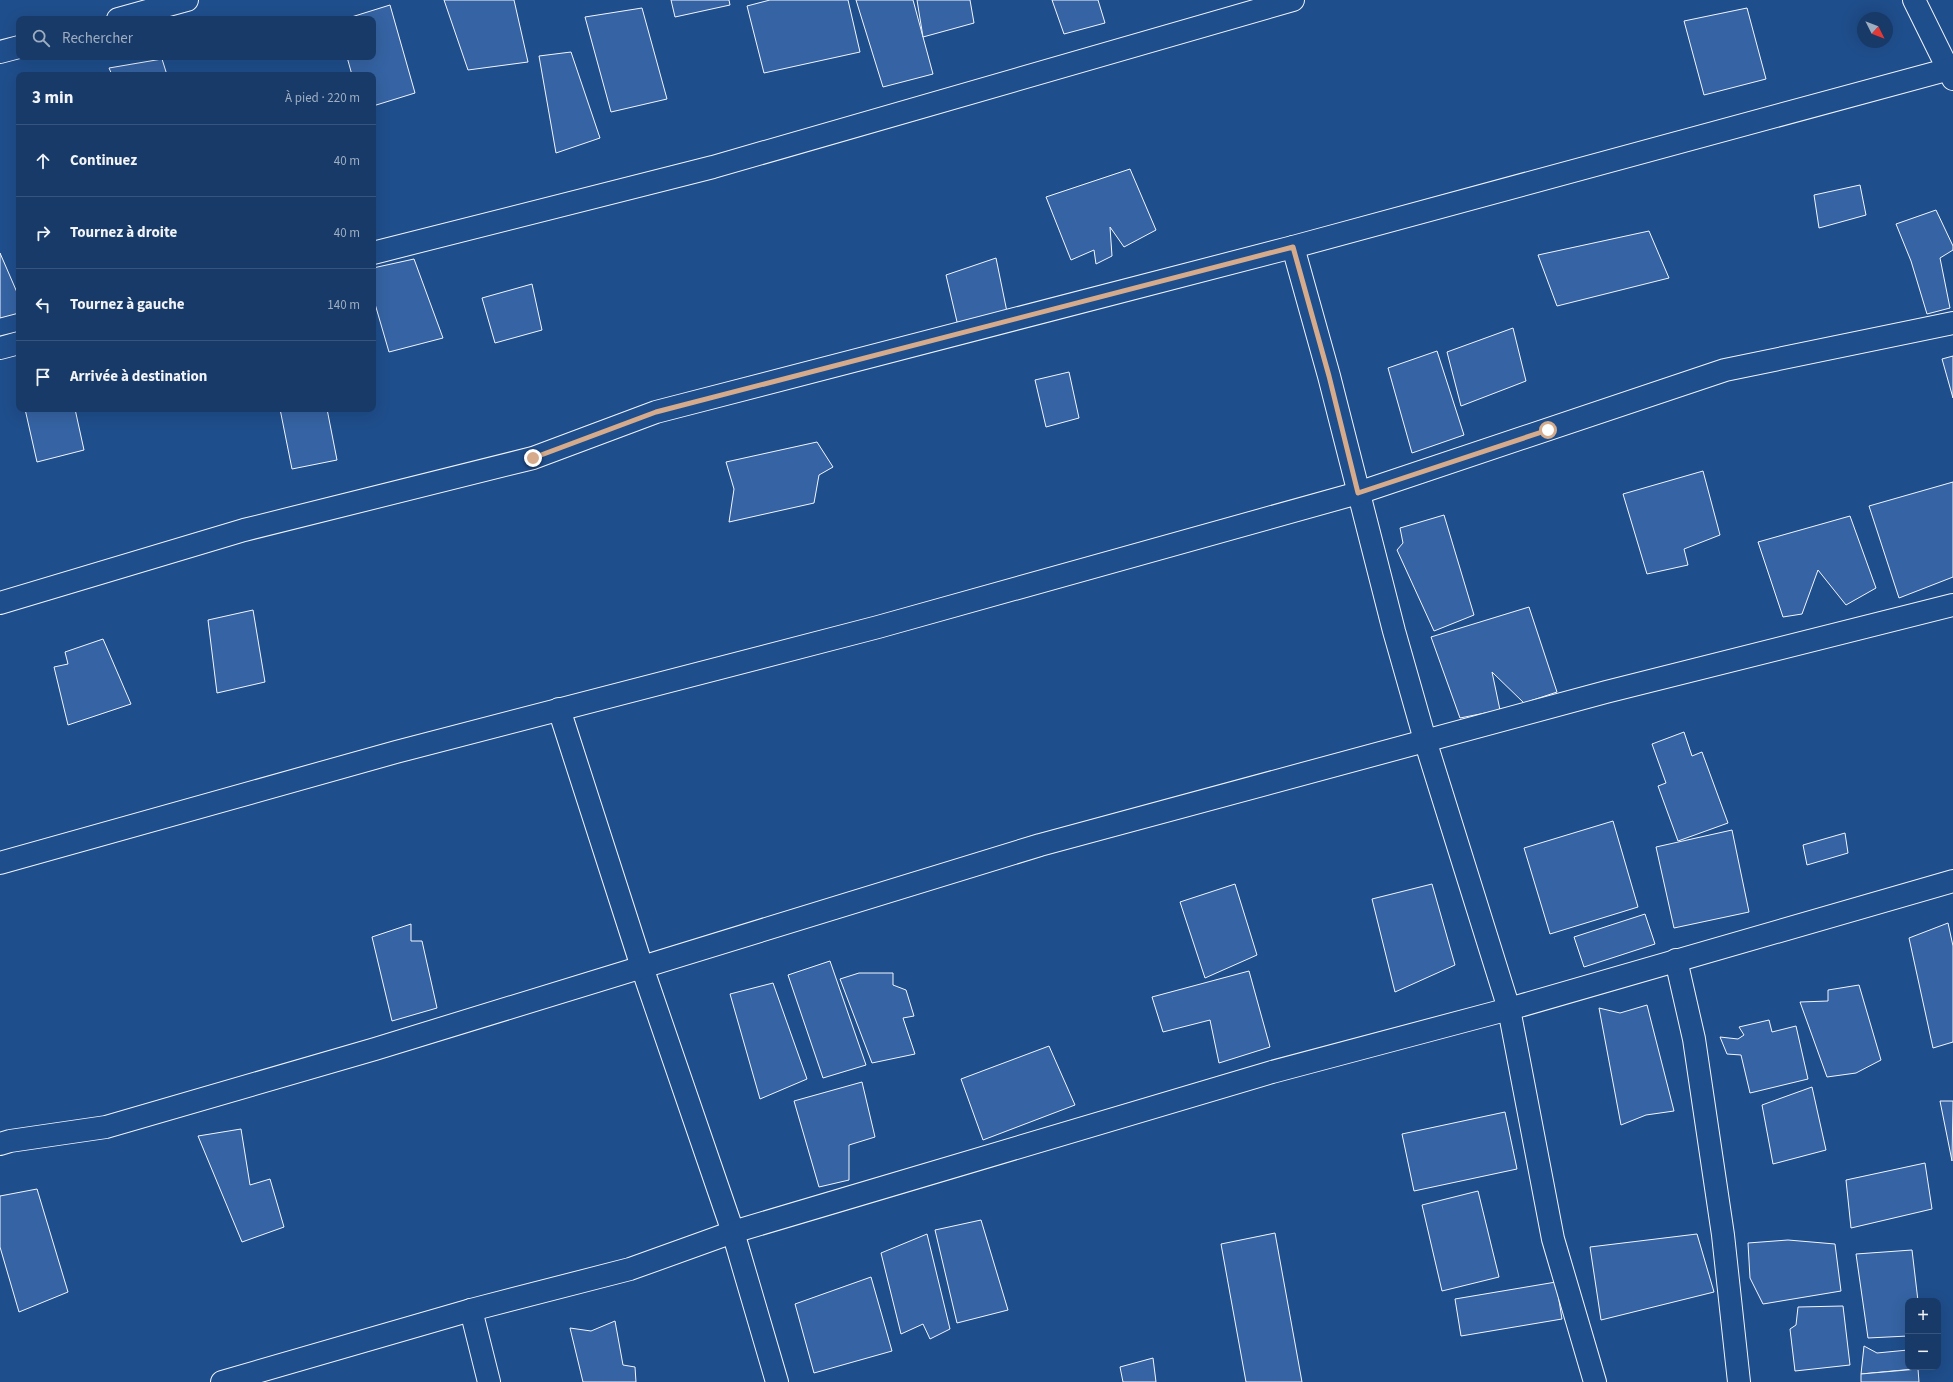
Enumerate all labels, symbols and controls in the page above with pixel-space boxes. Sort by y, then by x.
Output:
north arrow [1857,12,1893,48]
search box [16,16,376,60]
icon: search [30,27,52,49]
text: Rechercher [62,28,133,49]
text: 3 min [32,86,73,110]
text: À pied · 220 m [285,89,360,107]
icon: ahead [32,150,54,172]
text: Continuez [70,150,137,171]
text: 40 m [334,152,360,170]
icon: right [32,222,54,244]
text: Tournez à droite [70,222,177,243]
text: 40 m [334,224,360,242]
icon: left [32,294,54,316]
text: Tournez à gauche [70,294,185,315]
text: 140 m [327,296,360,314]
icon: arrive [32,366,54,388]
text: Arrivée à destination [70,366,207,387]
route start [1539,421,1557,439]
route end [524,449,542,467]
map controls [1905,1298,1941,1370]
button: + [1905,1298,1941,1334]
button: − [1905,1334,1941,1370]

